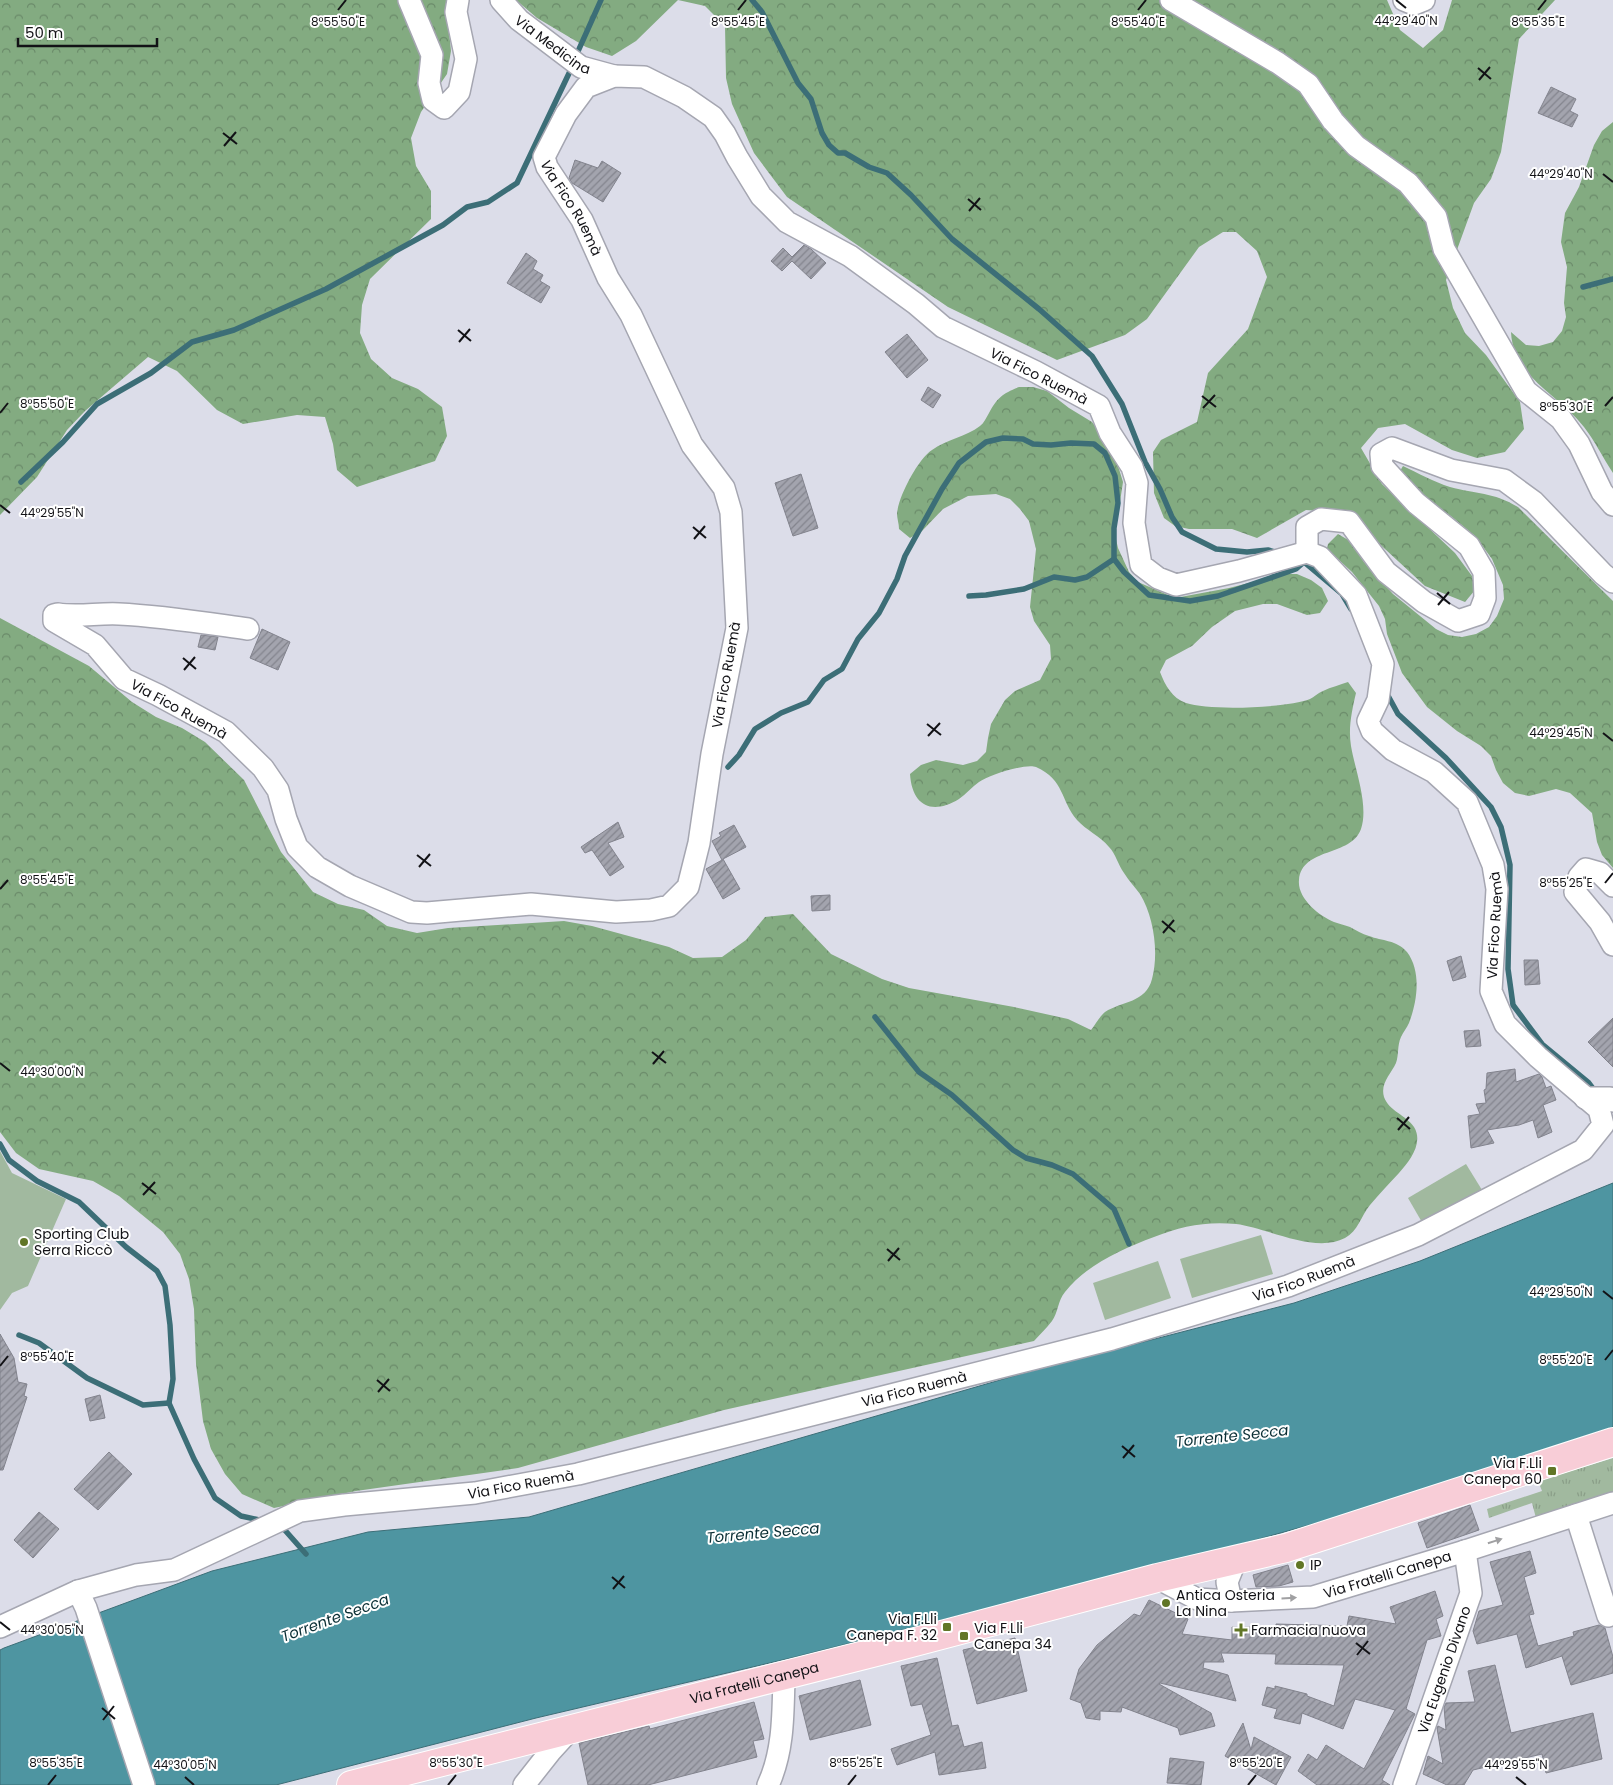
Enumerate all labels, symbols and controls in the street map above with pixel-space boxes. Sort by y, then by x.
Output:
street label: Via Medicina [511,10,593,79]
text: 44°29'40"N [1374,12,1438,29]
text: 8°55'50"E [311,13,365,30]
text: 8°55'45"E [711,13,765,30]
text: 8°55'40"E [1111,13,1165,30]
text: 8°55'35"E [1511,13,1565,30]
scale bar [18,15,156,47]
text: 50 m [25,22,63,43]
street label: Via Fico Ruemà [536,158,607,259]
text: 44°29'40"N [1529,165,1593,182]
street label: Via Fico Ruemà [986,343,1092,409]
text: 8°55'50"E [20,395,74,412]
text: 8°55'30"E [1539,398,1593,415]
text: 44°29'55"N [20,504,84,521]
street label: Via Fico Ruemà [707,620,745,730]
street label: Via Fico Ruemà [127,674,231,744]
text: 44°29'45"N [1529,724,1593,741]
street label: Via Fico Ruemà [1482,870,1508,980]
text: 8°55'45"E [20,871,74,888]
text: 8°55'25"E [1539,874,1593,891]
text: 44°30'00"N [20,1063,84,1080]
place label: Sporting Club Serra Riccò [34,1224,129,1260]
marker: Sporting Club Serra Riccò [18,1236,30,1248]
street label: Via Fico Ruemà [1250,1251,1358,1306]
text: 44°29'50"N [1529,1283,1593,1300]
text: 8°55'40"E [20,1348,74,1365]
text: 8°55'20"E [1539,1351,1593,1368]
street label: Via Fico Ruemà [859,1366,969,1412]
water label: Torrente Secca [1174,1419,1289,1452]
place label: Via F.Lli Canepa 60 [1464,1453,1542,1489]
street label: Via Fico Ruemà [467,1465,576,1504]
marker: Via F.Lli Canepa 60 [1546,1465,1558,1477]
water label: Torrente Secca [706,1517,820,1548]
one-way arrow [1488,1537,1503,1545]
street label: Via Fratelli Canepa [1321,1546,1454,1603]
place label: IP [1310,1555,1322,1575]
marker: IP [1294,1559,1306,1571]
place label: Antica Osteria La Nina [1176,1585,1275,1621]
water label: Torrente Secca [278,1588,392,1647]
one-way arrow [1281,1594,1297,1602]
marker: Antica Osteria La Nina [1160,1597,1172,1609]
street label: Via Eugenio Divano [1413,1603,1476,1736]
place label: Via F.Lli Canepa F. 32 [846,1609,937,1645]
place label: Via F.Lli Canepa 34 [974,1618,1052,1654]
place label: Farmacia nuova [1251,1620,1366,1640]
text: 44°30'05"N [20,1621,84,1638]
marker: Via F.Lli Canepa F. 32 [941,1621,953,1633]
marker: Farmacia nuova [1235,1624,1247,1636]
marker: Via F.Lli Canepa 34 [958,1630,970,1642]
street label: Via Fratelli Canepa [688,1657,821,1709]
text: 8°55'35"E [29,1754,83,1771]
text: 8°55'30"E [429,1754,483,1771]
text: 8°55'25"E [829,1754,883,1771]
text: 8°55'20"E [1229,1754,1283,1771]
text: 44°30'05"N [153,1756,217,1773]
text: 44°29'55"N [1484,1756,1548,1773]

